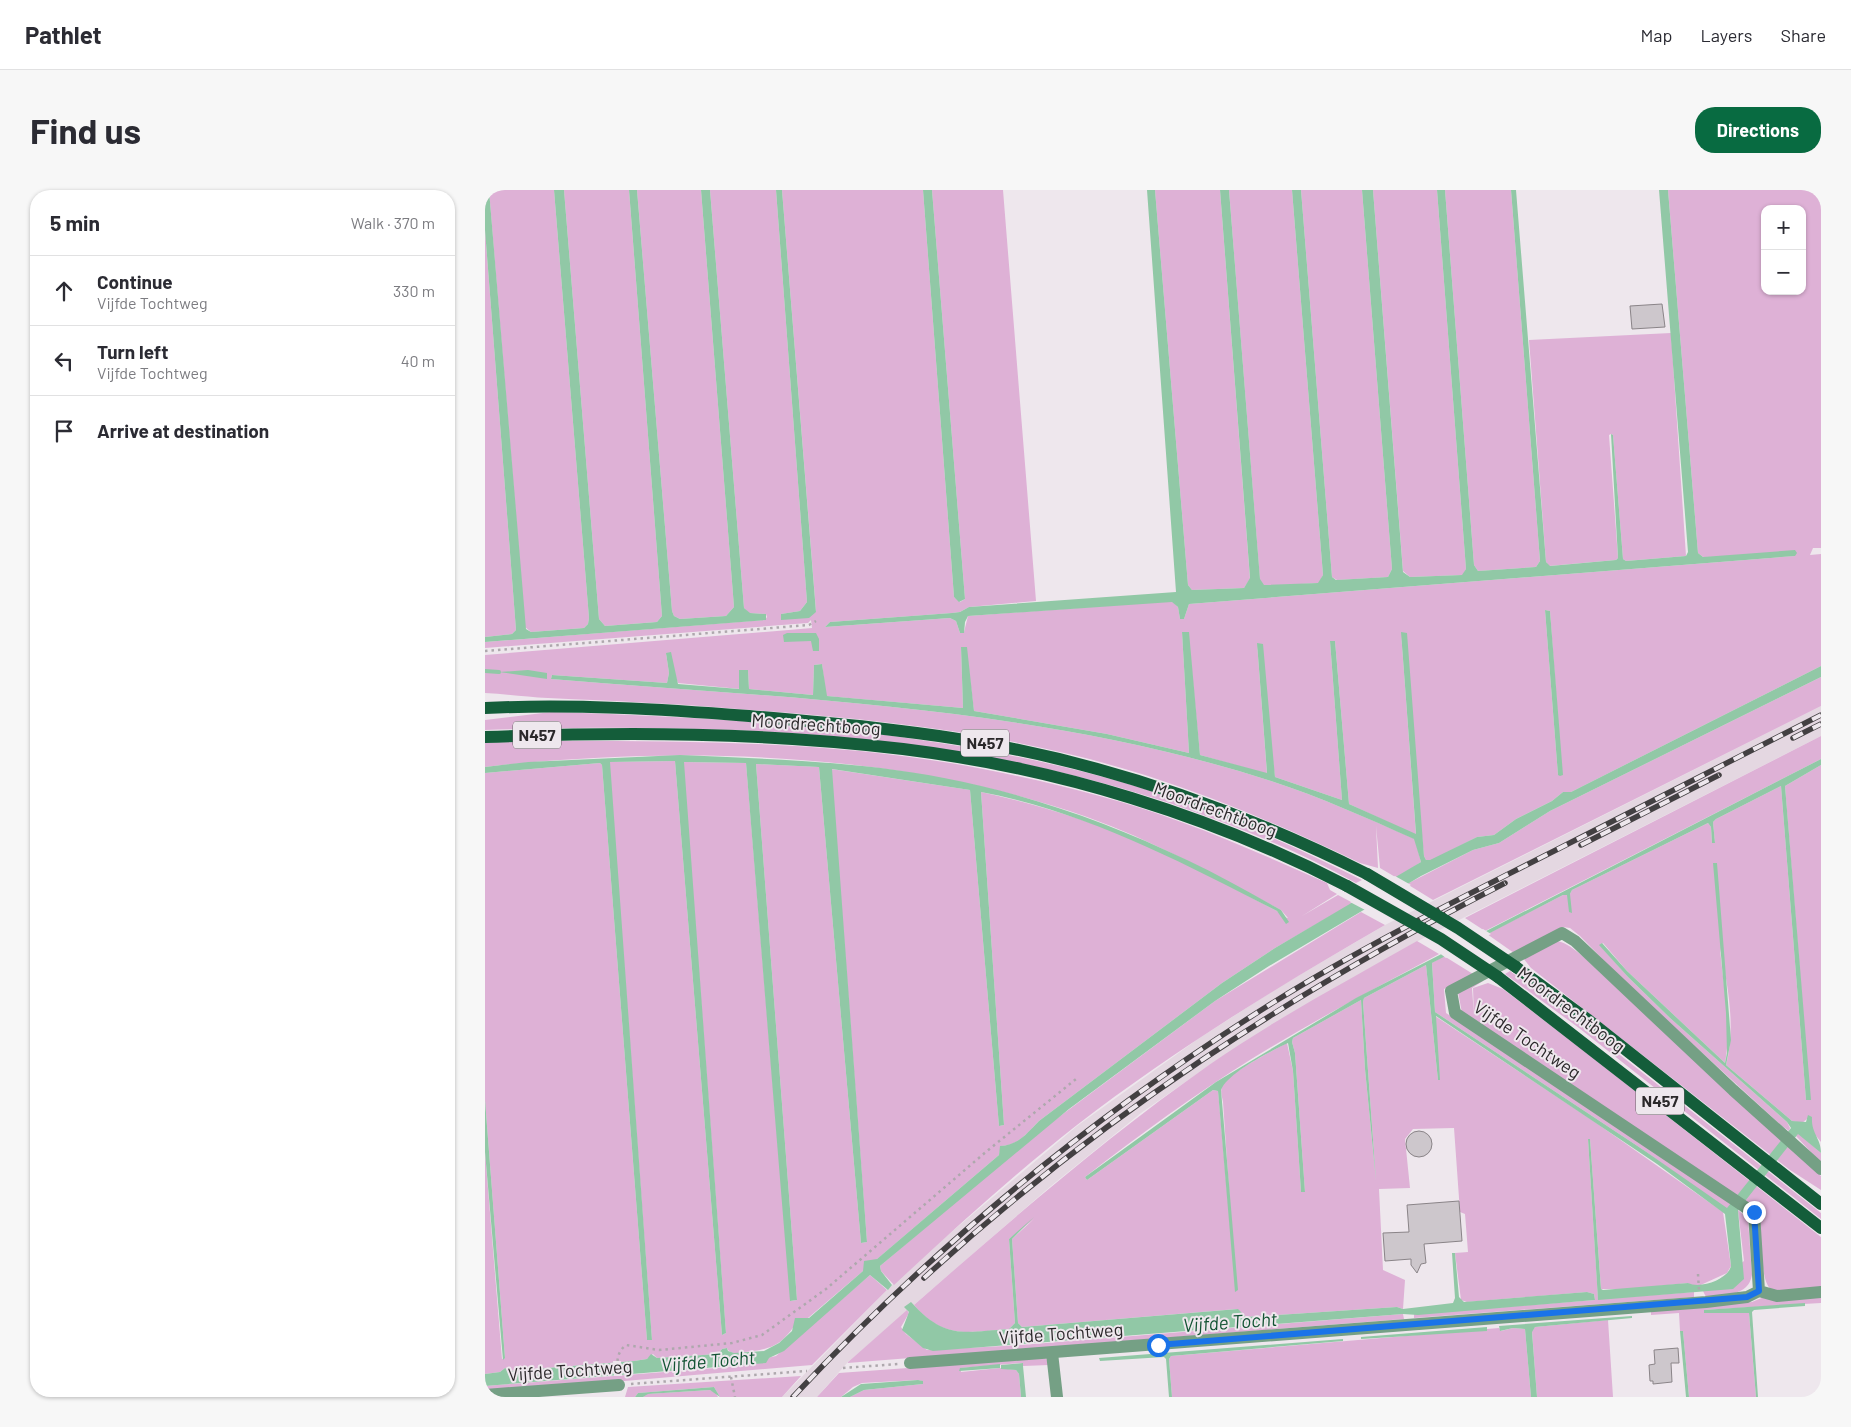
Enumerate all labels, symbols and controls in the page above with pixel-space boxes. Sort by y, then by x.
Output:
text: Pathlet [25,20,102,49]
text: Map [1640,24,1672,46]
text: Layers [1700,24,1753,46]
text: Share [1781,24,1826,46]
button: Directions [1695,107,1821,153]
text: Find us [30,109,141,151]
map controls [1761,205,1806,295]
button: + [1761,205,1806,250]
text: 5 min [50,210,100,235]
text: Walk · 370 m [351,213,435,232]
button: − [1761,250,1806,295]
text: Continue [97,270,173,293]
icon: ahead [50,277,78,305]
text: 330 m [393,281,435,300]
text: Vijfde Tochtweg [97,293,208,312]
text: Turn left [97,340,168,363]
icon: left [50,347,78,375]
text: 40 m [401,351,435,370]
text: Vijfde Tochtweg [97,363,208,382]
icon: arrive [50,417,78,445]
text: Arrive at destination [97,419,269,442]
street label: Moordrechtboog [751,709,881,739]
road number: N457 [513,722,561,748]
road number: N457 [961,730,1009,756]
street label: Moordrechtboog [1151,777,1280,842]
street label: Moordrechtboog [1513,961,1630,1057]
street label: Vijfde Tochtweg [1470,995,1585,1083]
road number: N457 [1636,1088,1684,1114]
route end [1743,1201,1766,1224]
water label: Vijfde Tocht [1182,1307,1278,1336]
street label: Vijfde Tochtweg [998,1318,1124,1348]
route start [1147,1334,1170,1357]
water label: Vijfde Tocht [660,1345,756,1376]
street label: Vijfde Tochtweg [507,1355,633,1385]

